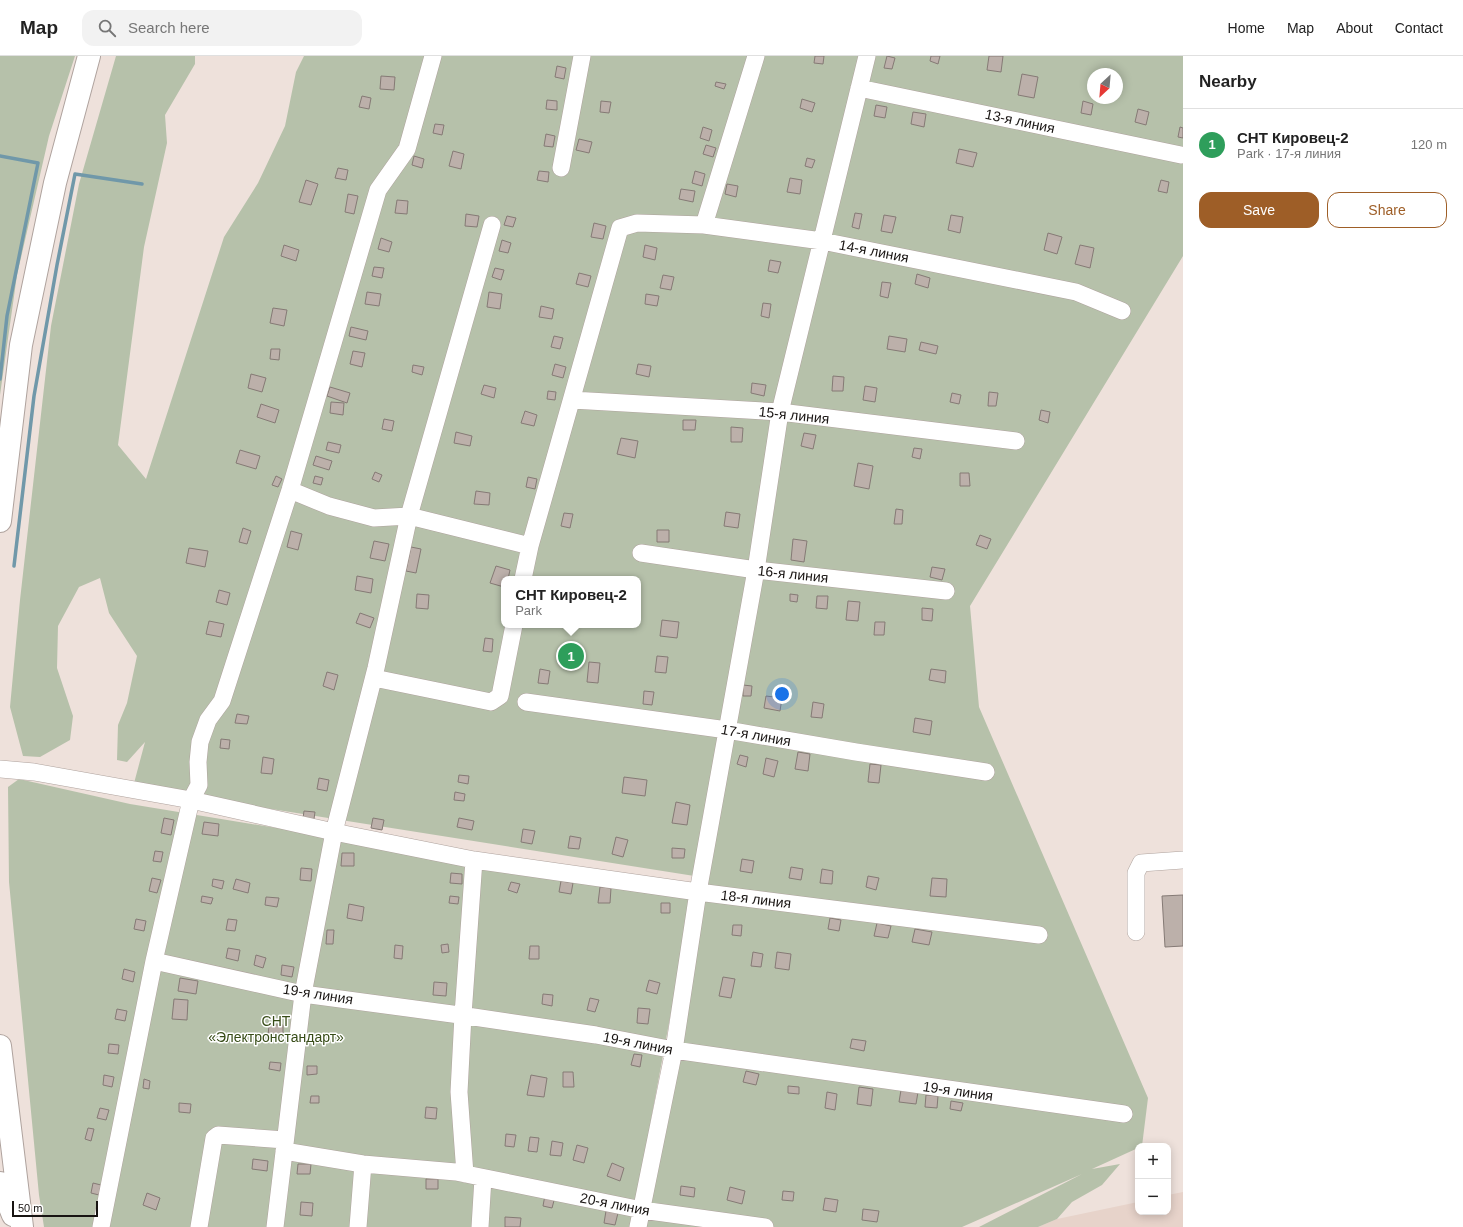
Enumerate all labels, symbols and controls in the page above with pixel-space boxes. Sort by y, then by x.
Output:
search box [82,10,362,46]
text: Map [20,17,58,38]
icon: search [96,17,118,39]
text: Search here [128,19,210,36]
text: Home [1228,20,1265,36]
text: Map [1287,20,1314,36]
text: About [1336,20,1373,36]
text: Contact [1395,20,1443,36]
north arrow [1087,68,1123,104]
text: Nearby [1199,72,1257,91]
street label: 13-я линия [984,106,1056,136]
text: СНТ Кировец-2 [1237,129,1349,146]
text: 1 [1208,137,1216,152]
text: 120 m [1411,137,1447,152]
text: Park · 17-я линия [1237,146,1341,161]
button: Save [1199,192,1319,228]
button: Share [1327,192,1447,228]
street label: 14-я линия [838,236,910,266]
street label: 15-я линия [758,403,830,427]
street label: 16-я линия [757,562,829,586]
popup [501,576,641,628]
text: СНТ Кировец-2 [515,586,627,603]
text: Park [515,603,542,618]
pin: 1 [558,641,584,671]
your location [772,684,792,704]
street label: 17-я линия [720,721,792,749]
street label: 18-я линия [720,887,792,911]
street label: 19-я линия [282,981,354,1007]
park label: СНТ «Электронстандарт» [208,1013,344,1045]
street label: 19-я линия [602,1028,674,1058]
street label: 19-я линия [922,1078,994,1104]
map controls [1135,1143,1171,1215]
button: + [1135,1143,1171,1179]
button: − [1135,1179,1171,1215]
street label: 20-я линия [579,1189,651,1219]
scale bar [12,1199,98,1218]
text: 50 m [18,1202,42,1214]

